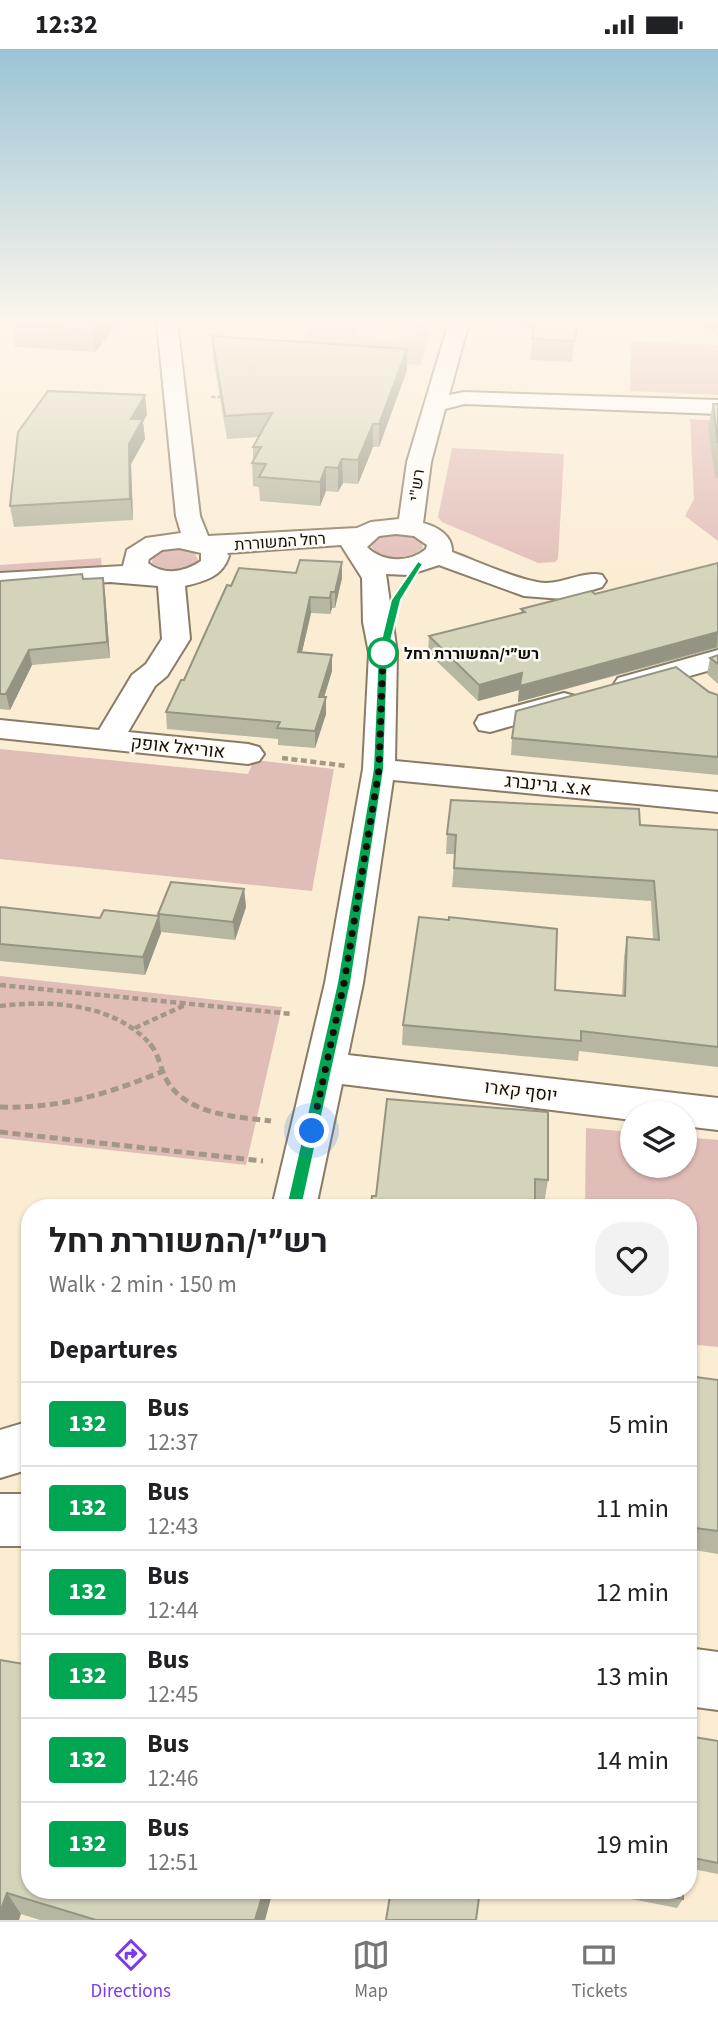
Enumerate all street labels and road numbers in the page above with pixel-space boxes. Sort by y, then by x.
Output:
street label: רש"י [404,468,430,503]
street label: רחל המשוררת [234,528,327,556]
street label: אוריאל אופק [129,730,226,765]
street label: א.צ. גרינברג [503,769,593,802]
street label: יוסף קארו [483,1075,559,1108]

